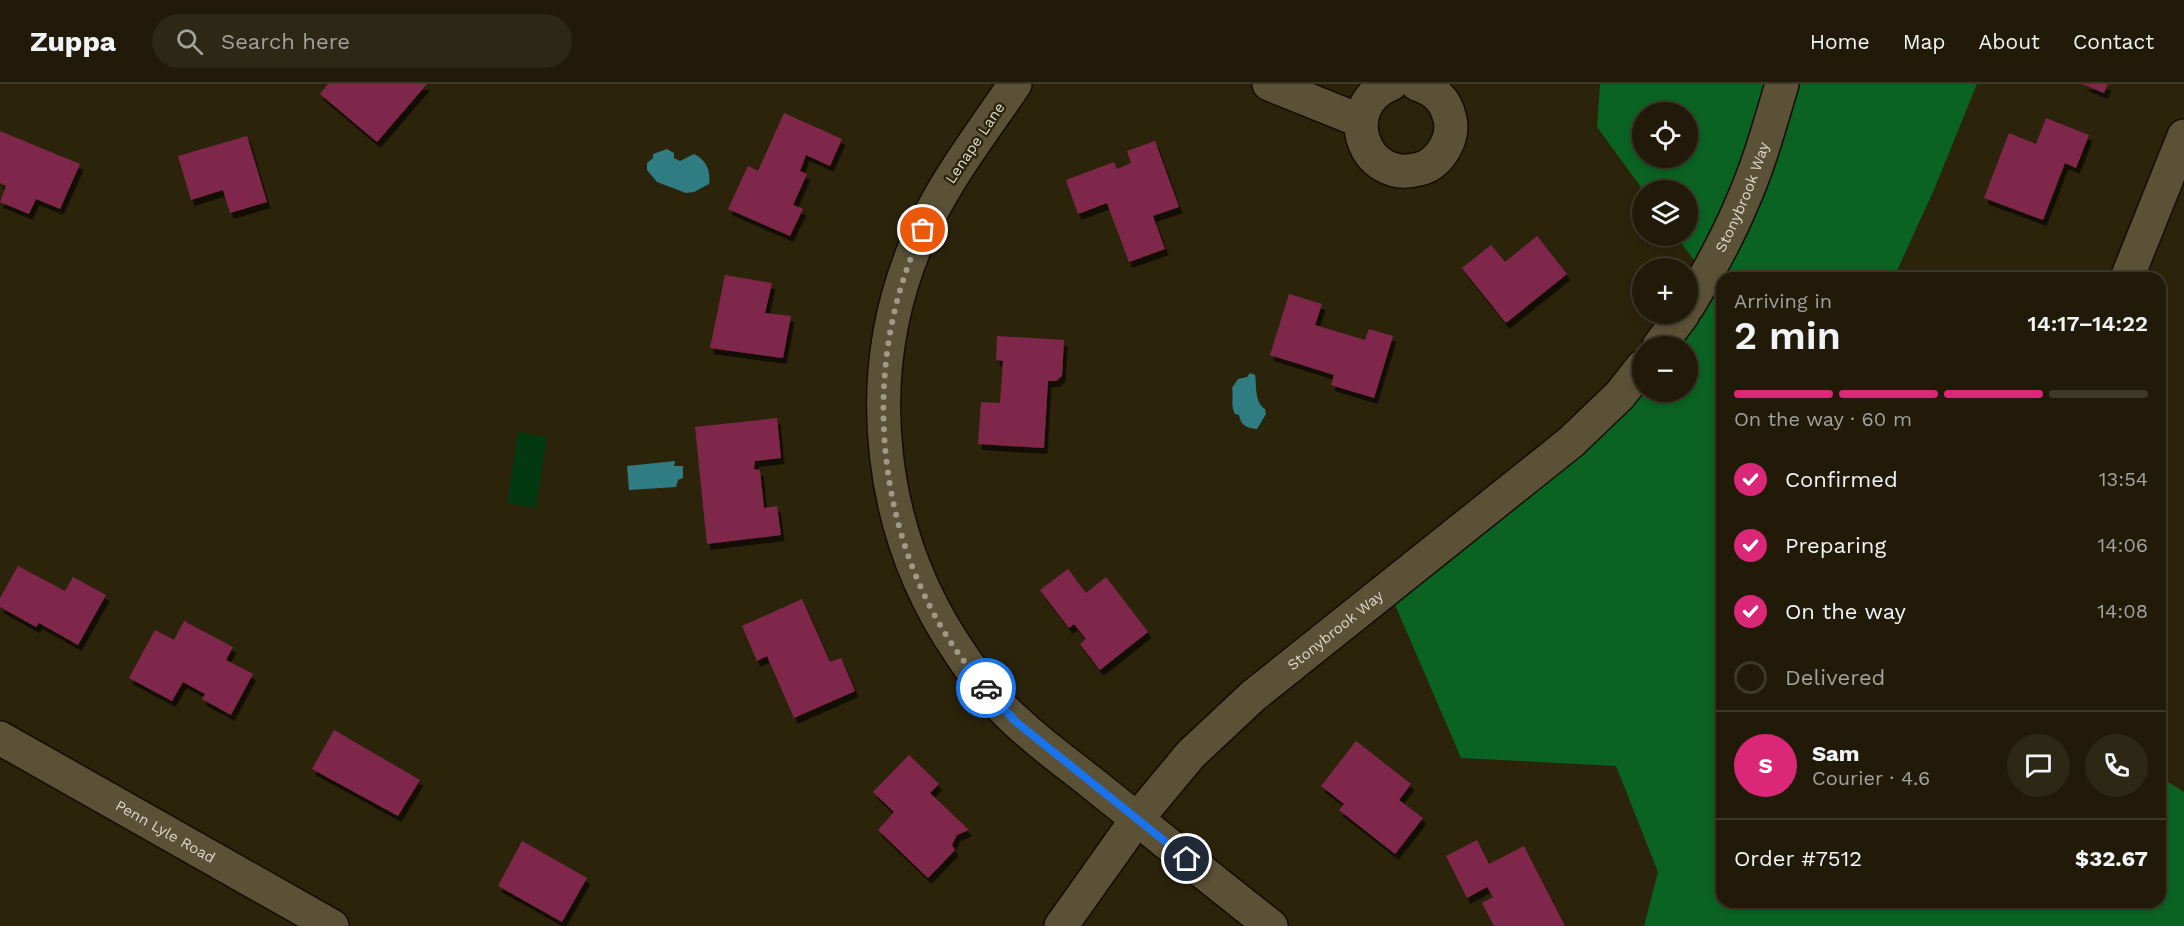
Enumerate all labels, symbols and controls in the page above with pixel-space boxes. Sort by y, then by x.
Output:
search box [152,14,572,68]
text: Zuppa [30,25,116,58]
icon: search [173,25,206,58]
text: Search here [221,29,350,54]
text: Home [1810,29,1870,54]
text: Map [1903,29,1946,54]
text: About [1979,29,2040,54]
text: Contact [2073,29,2154,54]
street label: Lenape Lane [941,99,1009,187]
map controls [1632,102,1698,402]
button: locate [1632,102,1698,168]
street label: Stonybrook Way [1711,140,1773,255]
button: layers [1632,180,1698,246]
pin [897,204,948,255]
icon: bag [906,213,939,246]
button: + [1632,258,1698,324]
text: Arriving in [1734,289,1832,313]
text: 14:17–14:22 [2028,311,2148,336]
text: 2 min [1734,313,1841,358]
button: − [1632,336,1698,402]
text: On the way · 60 m [1734,407,1912,431]
icon: check [1734,463,1767,496]
text: Confirmed [1785,467,1898,492]
text: 13:54 [2099,467,2148,491]
icon: check [1734,529,1767,562]
text: Preparing [1785,533,1886,558]
text: 14:06 [2097,533,2148,557]
street label: Stonybrook Way [1284,586,1387,674]
icon: check [1734,595,1767,628]
text: On the way [1785,599,1906,624]
text: 14:08 [2097,599,2148,623]
courier [956,658,1016,718]
text: Delivered [1785,665,1885,690]
icon: car [970,672,1003,705]
button: chat [2007,734,2070,797]
button: phone [2085,734,2148,797]
text: Sam [1812,741,1860,766]
text: S [1758,753,1773,778]
text: Courier · 4.6 [1812,766,1930,790]
street label: Penn Lyle Road [112,796,218,867]
pin [1161,833,1212,884]
icon: home [1170,842,1203,875]
text: Order #7512 [1734,846,1862,871]
text: $32.67 [2075,846,2148,871]

